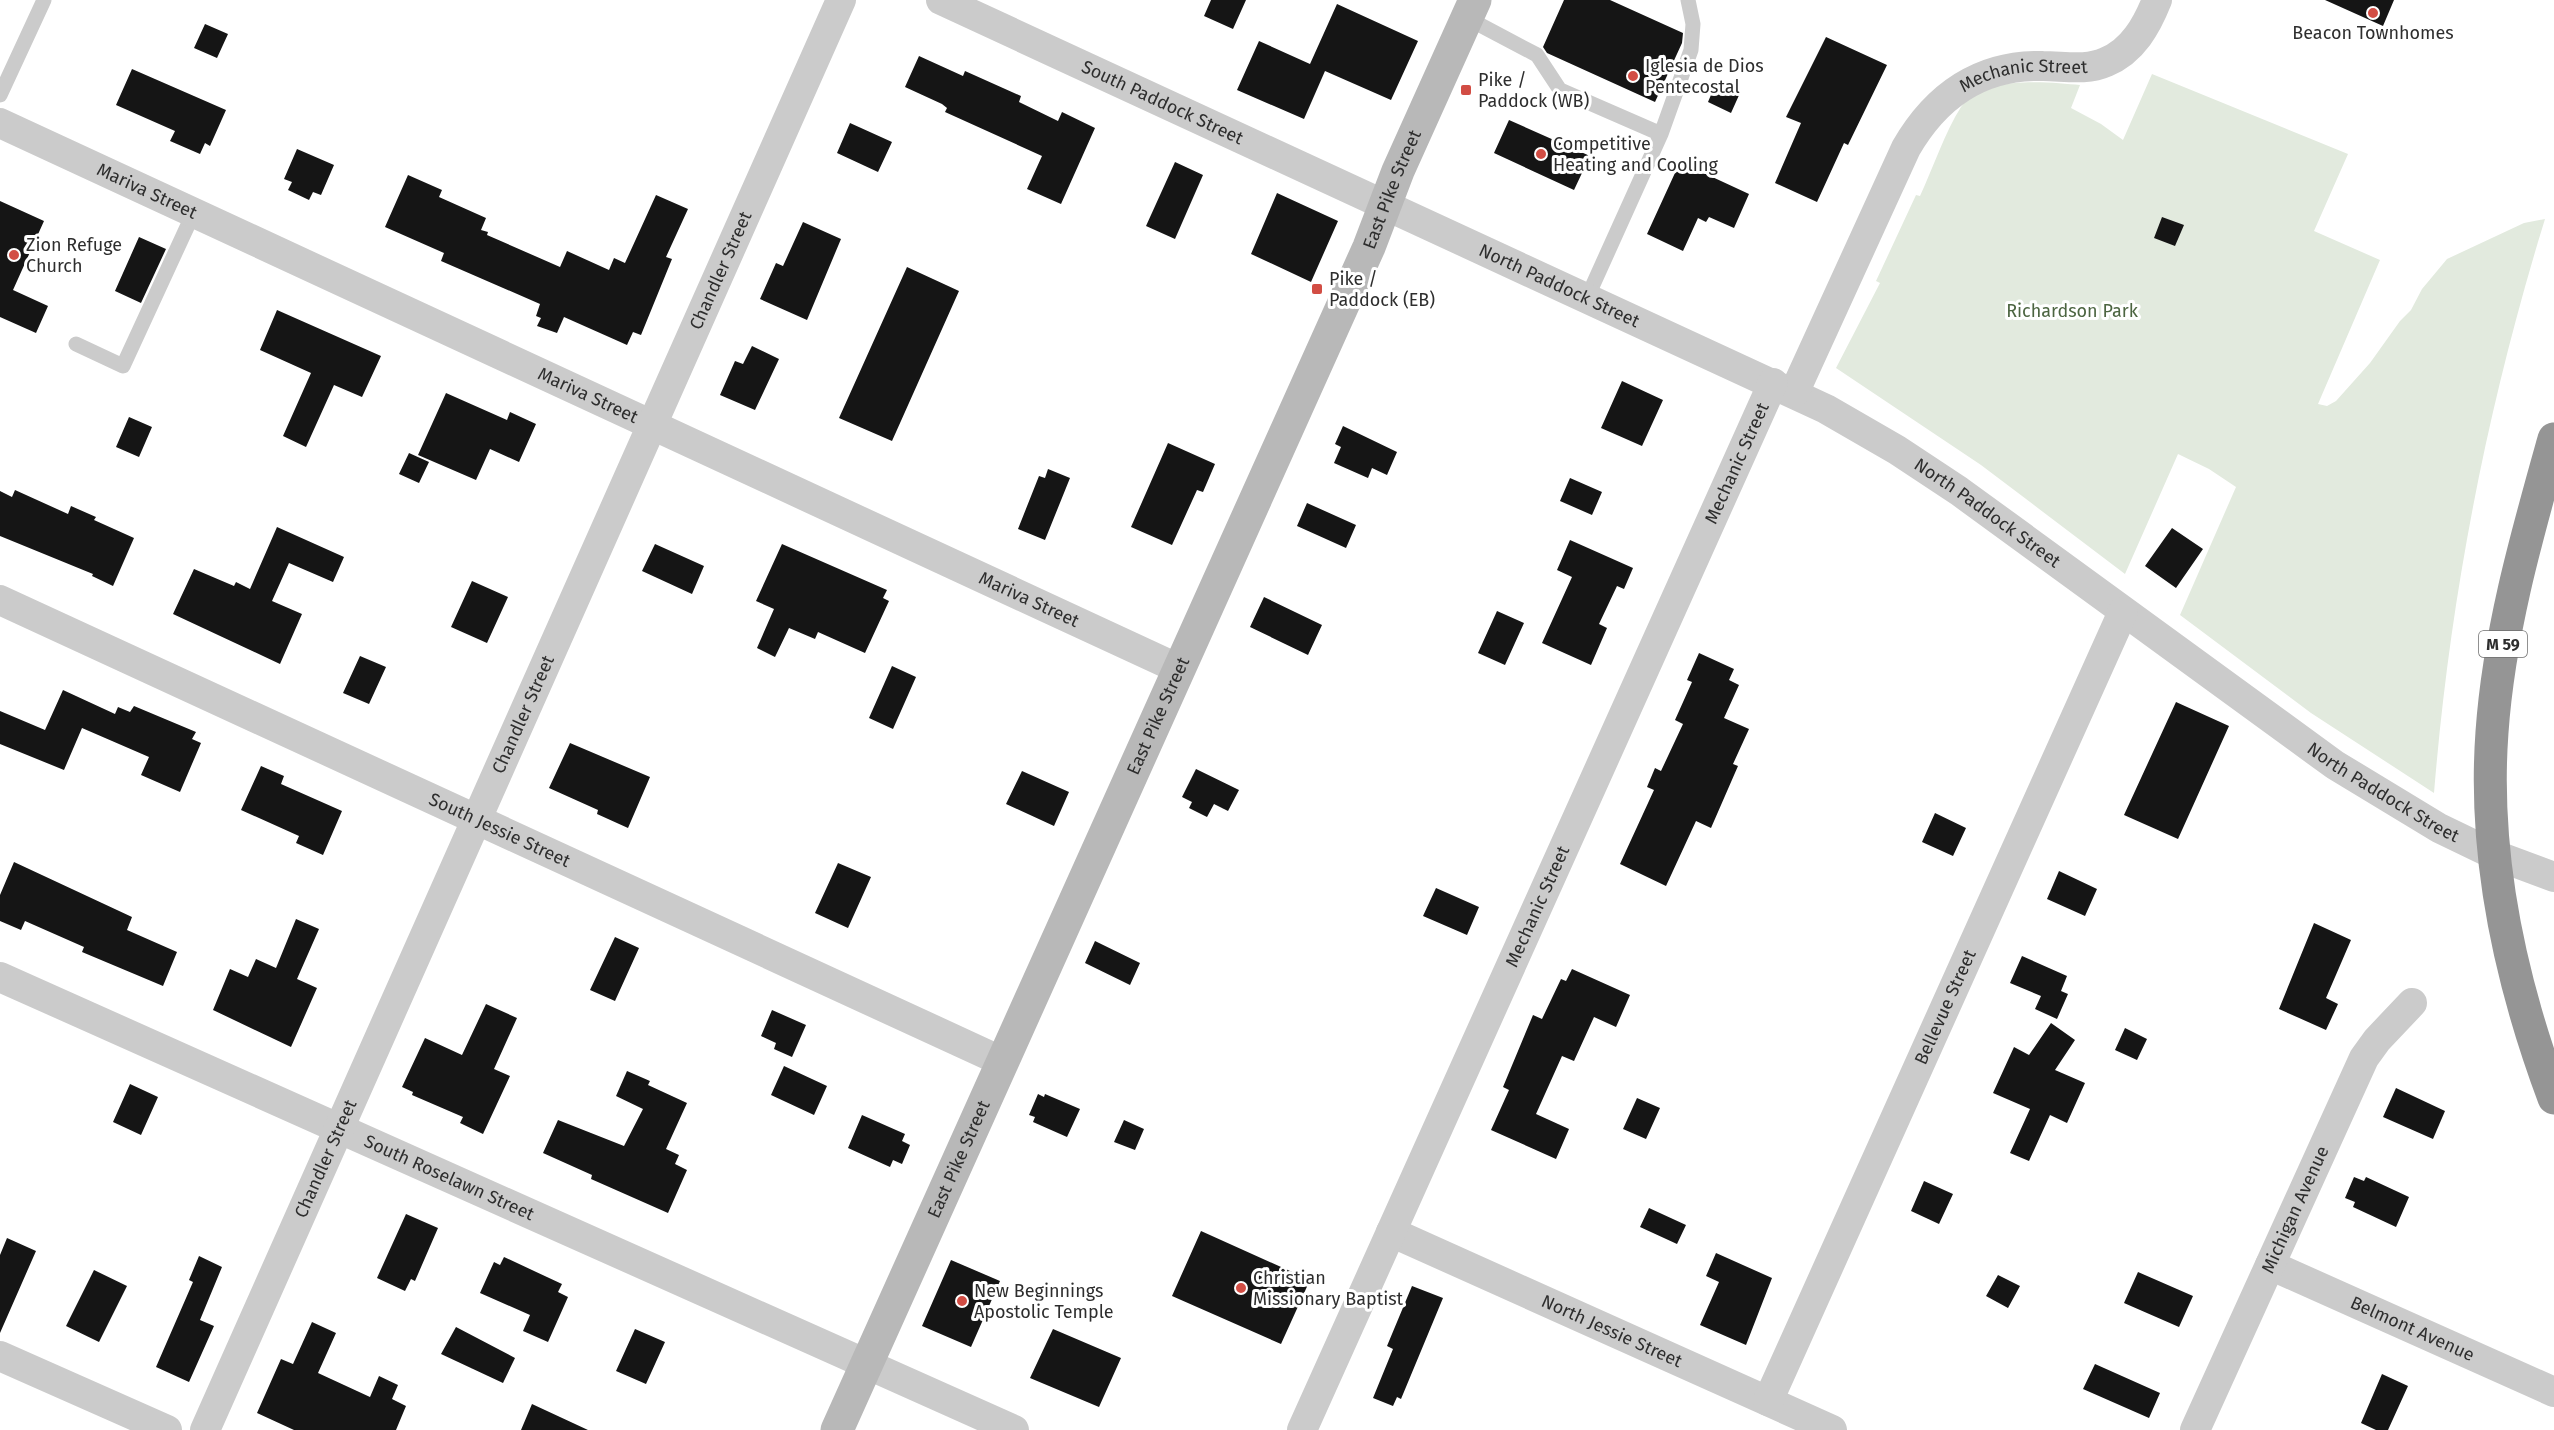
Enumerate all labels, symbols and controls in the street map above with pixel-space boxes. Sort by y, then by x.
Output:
marker: Beacon Townhomes [2366,6,2380,20]
place label: Beacon Townhomes [2292,22,2454,44]
place label: Iglesia de Dios Pentecostal [1645,55,1764,98]
street label: Mechanic Street [1955,55,2089,97]
street label: South Paddock Street [1078,56,1247,149]
place label: Pike / Paddock (WB) [1478,69,1590,112]
marker: Iglesia de Dios Pentecostal [1626,69,1640,83]
marker: Pike / Paddock (WB) [1459,83,1473,97]
street label: East Pike Street [1358,126,1426,252]
place label: Competitive Heating and Cooling [1553,133,1718,176]
marker: Competitive Heating and Cooling [1534,147,1548,161]
street label: Mariva Street [93,158,201,224]
street label: Chandler Street [685,207,757,333]
place label: Zion Refuge Church [26,234,122,277]
street label: North Paddock Street [1475,239,1643,332]
marker: Zion Refuge Church [7,248,21,262]
place label: Pike / Paddock (EB) [1329,268,1435,311]
marker: Pike / Paddock (EB) [1310,282,1324,296]
park label: Richardson Park [2006,300,2139,322]
street label: Mariva Street [534,363,642,428]
street label: Mechanic Street [1700,399,1774,527]
street label: North Paddock Street [1910,453,2065,573]
street label: Mariva Street [975,567,1083,632]
road number: M 59 [2479,631,2527,657]
street label: Chandler Street [487,652,559,777]
street label: East Pike Street [1122,653,1194,778]
street label: North Paddock Street [2303,737,2463,847]
street label: South Jessie Street [425,788,574,872]
street label: Mechanic Street [1501,842,1575,971]
street label: Bellevue Street [1910,946,1981,1068]
street label: Chandler Street [290,1096,362,1221]
street label: East Pike Street [923,1096,995,1221]
street label: South Roselawn Street [361,1130,538,1225]
street label: Michigan Avenue [2257,1143,2334,1277]
place label: Christian Missionary Baptist [1253,1267,1404,1310]
place label: New Beginnings Apostolic Temple [974,1280,1114,1323]
marker: Christian Missionary Baptist [1234,1281,1248,1295]
street label: North Jessie Street [1538,1290,1686,1373]
street label: Belmont Avenue [2347,1291,2478,1366]
marker: New Beginnings Apostolic Temple [955,1294,969,1308]

